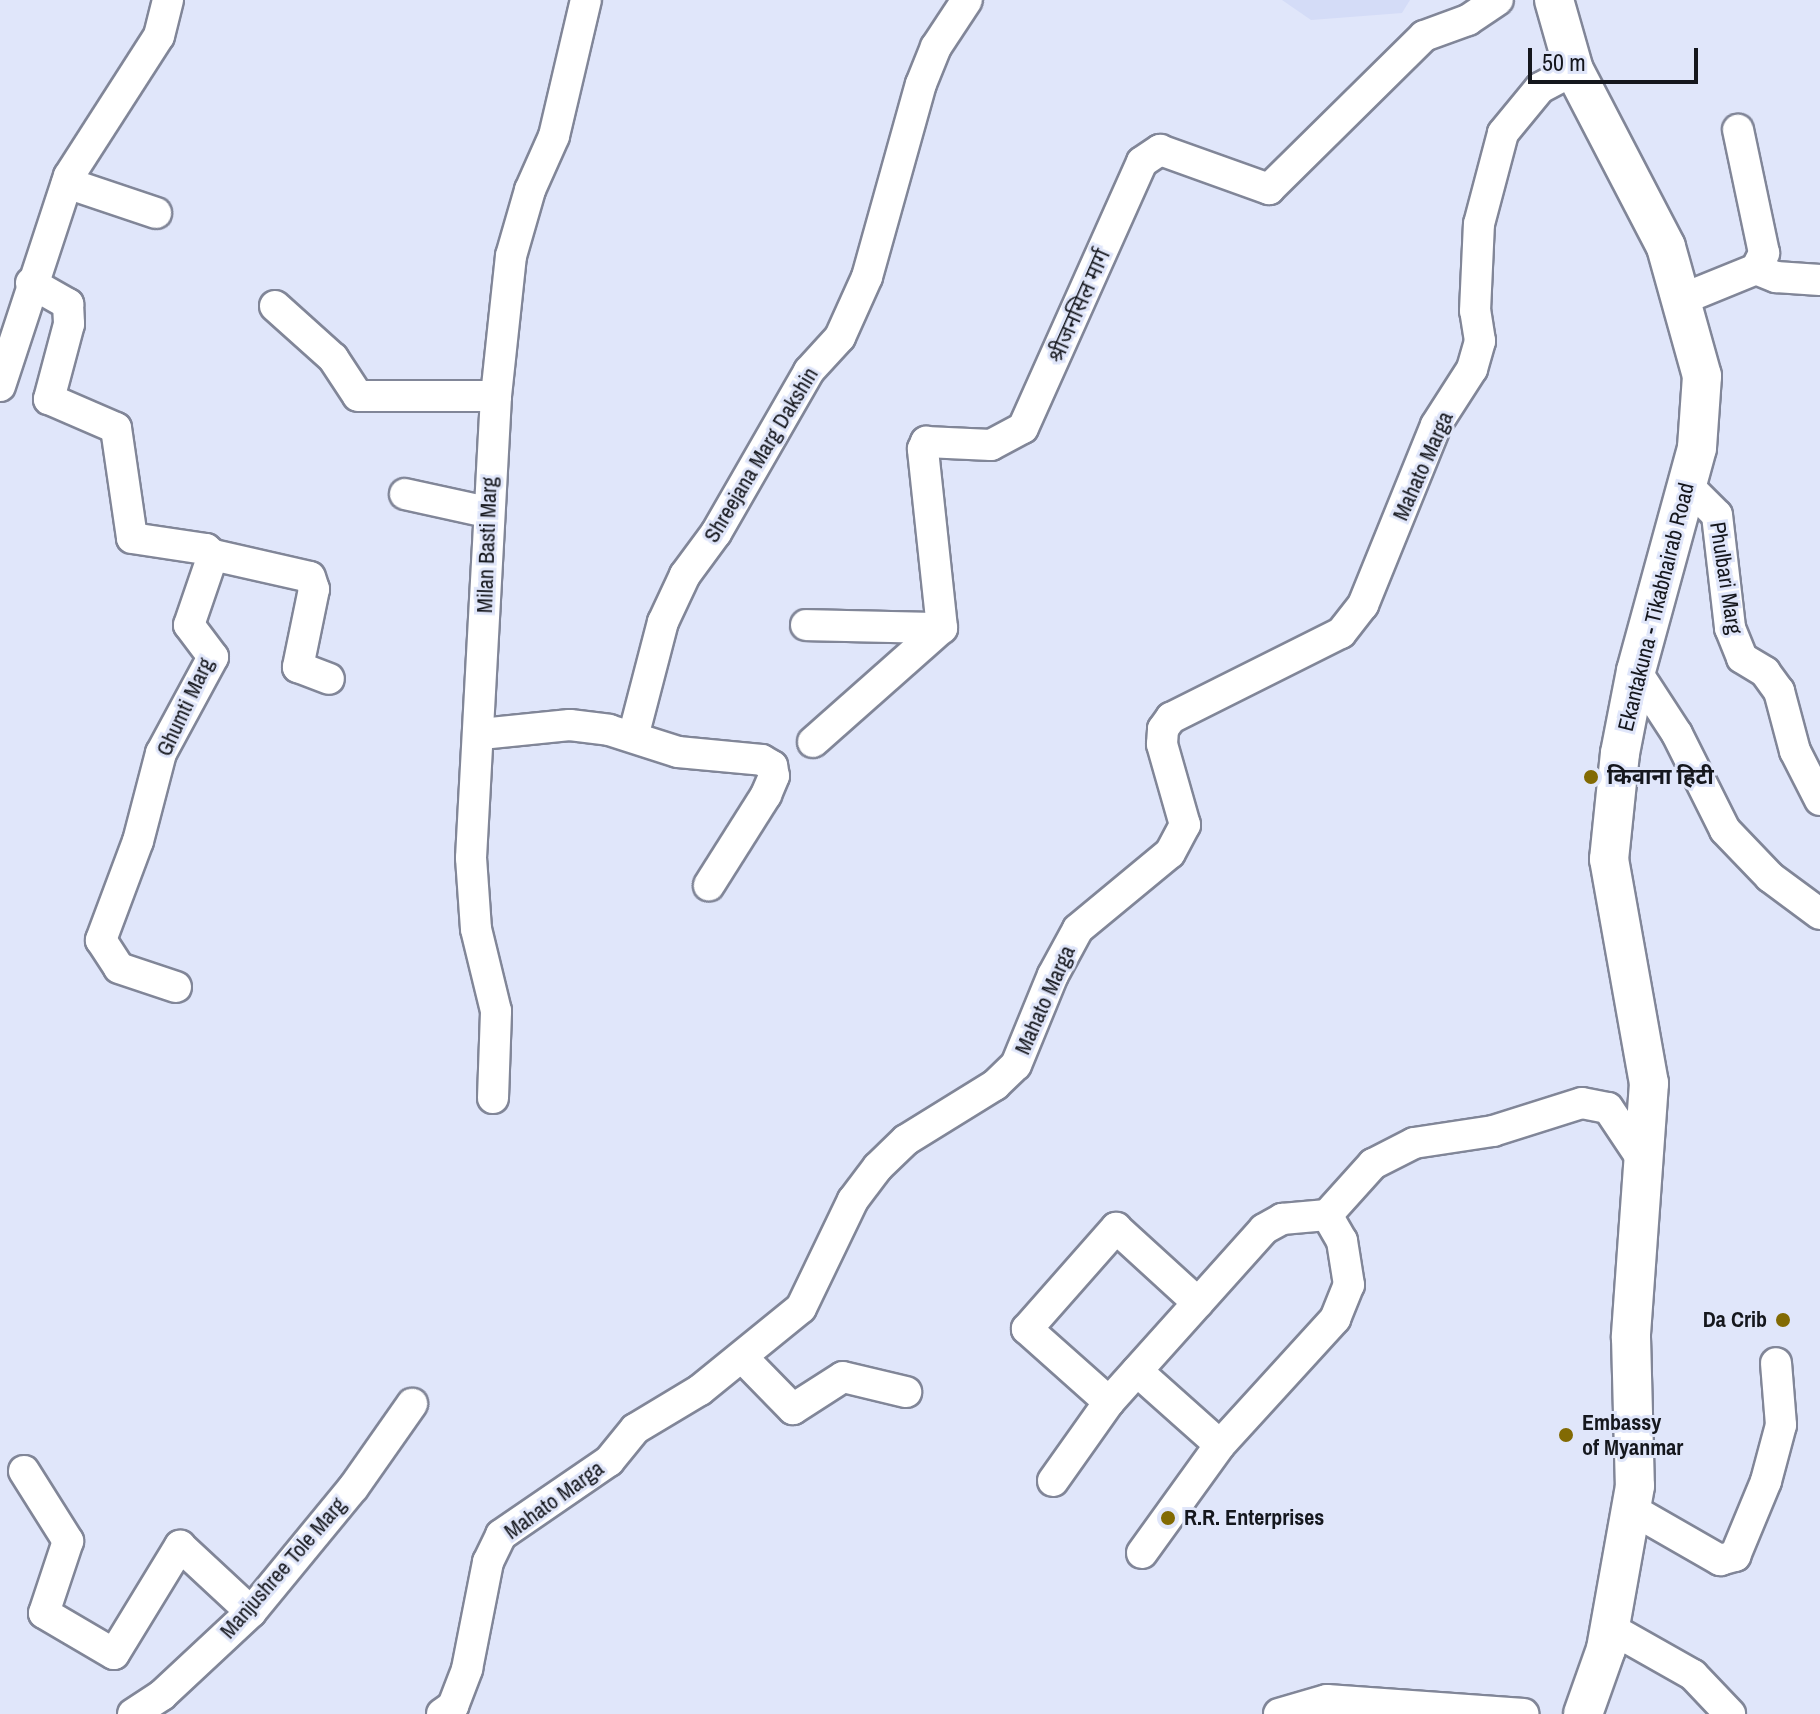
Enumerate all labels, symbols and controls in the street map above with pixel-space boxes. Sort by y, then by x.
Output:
scale bar [1532,32,1702,82]
text: 50 m [1542,46,1586,78]
street label: श्रीजनसिल मार्ग [1042,245,1116,367]
street label: Shreejana Marg Dakshin [698,363,824,547]
street label: Mahato Marga [1387,408,1459,524]
street label: Milan Basti Marg [471,476,503,614]
street label: Ekantakuna - Tikabhairab Road [1612,480,1700,734]
street label: Phulbari Marg [1704,520,1748,636]
street label: Ghumti Marg [151,654,219,760]
place label: किवाना हिटी [1607,764,1714,790]
marker: किवाना हिटी [1582,768,1600,786]
street label: Mahato Marga [1009,942,1081,1058]
place label: Da Crib [1703,1307,1767,1333]
marker: Da Crib [1774,1311,1792,1329]
place label: Embassy of Myanmar [1582,1409,1683,1460]
marker: Embassy of Myanmar [1557,1426,1575,1444]
street label: Mahato Marga [499,1455,609,1545]
street label: Manjushree Tole Marg [214,1492,352,1644]
place label: R.R. Enterprises [1184,1505,1324,1531]
marker: R.R. Enterprises [1159,1509,1177,1527]

